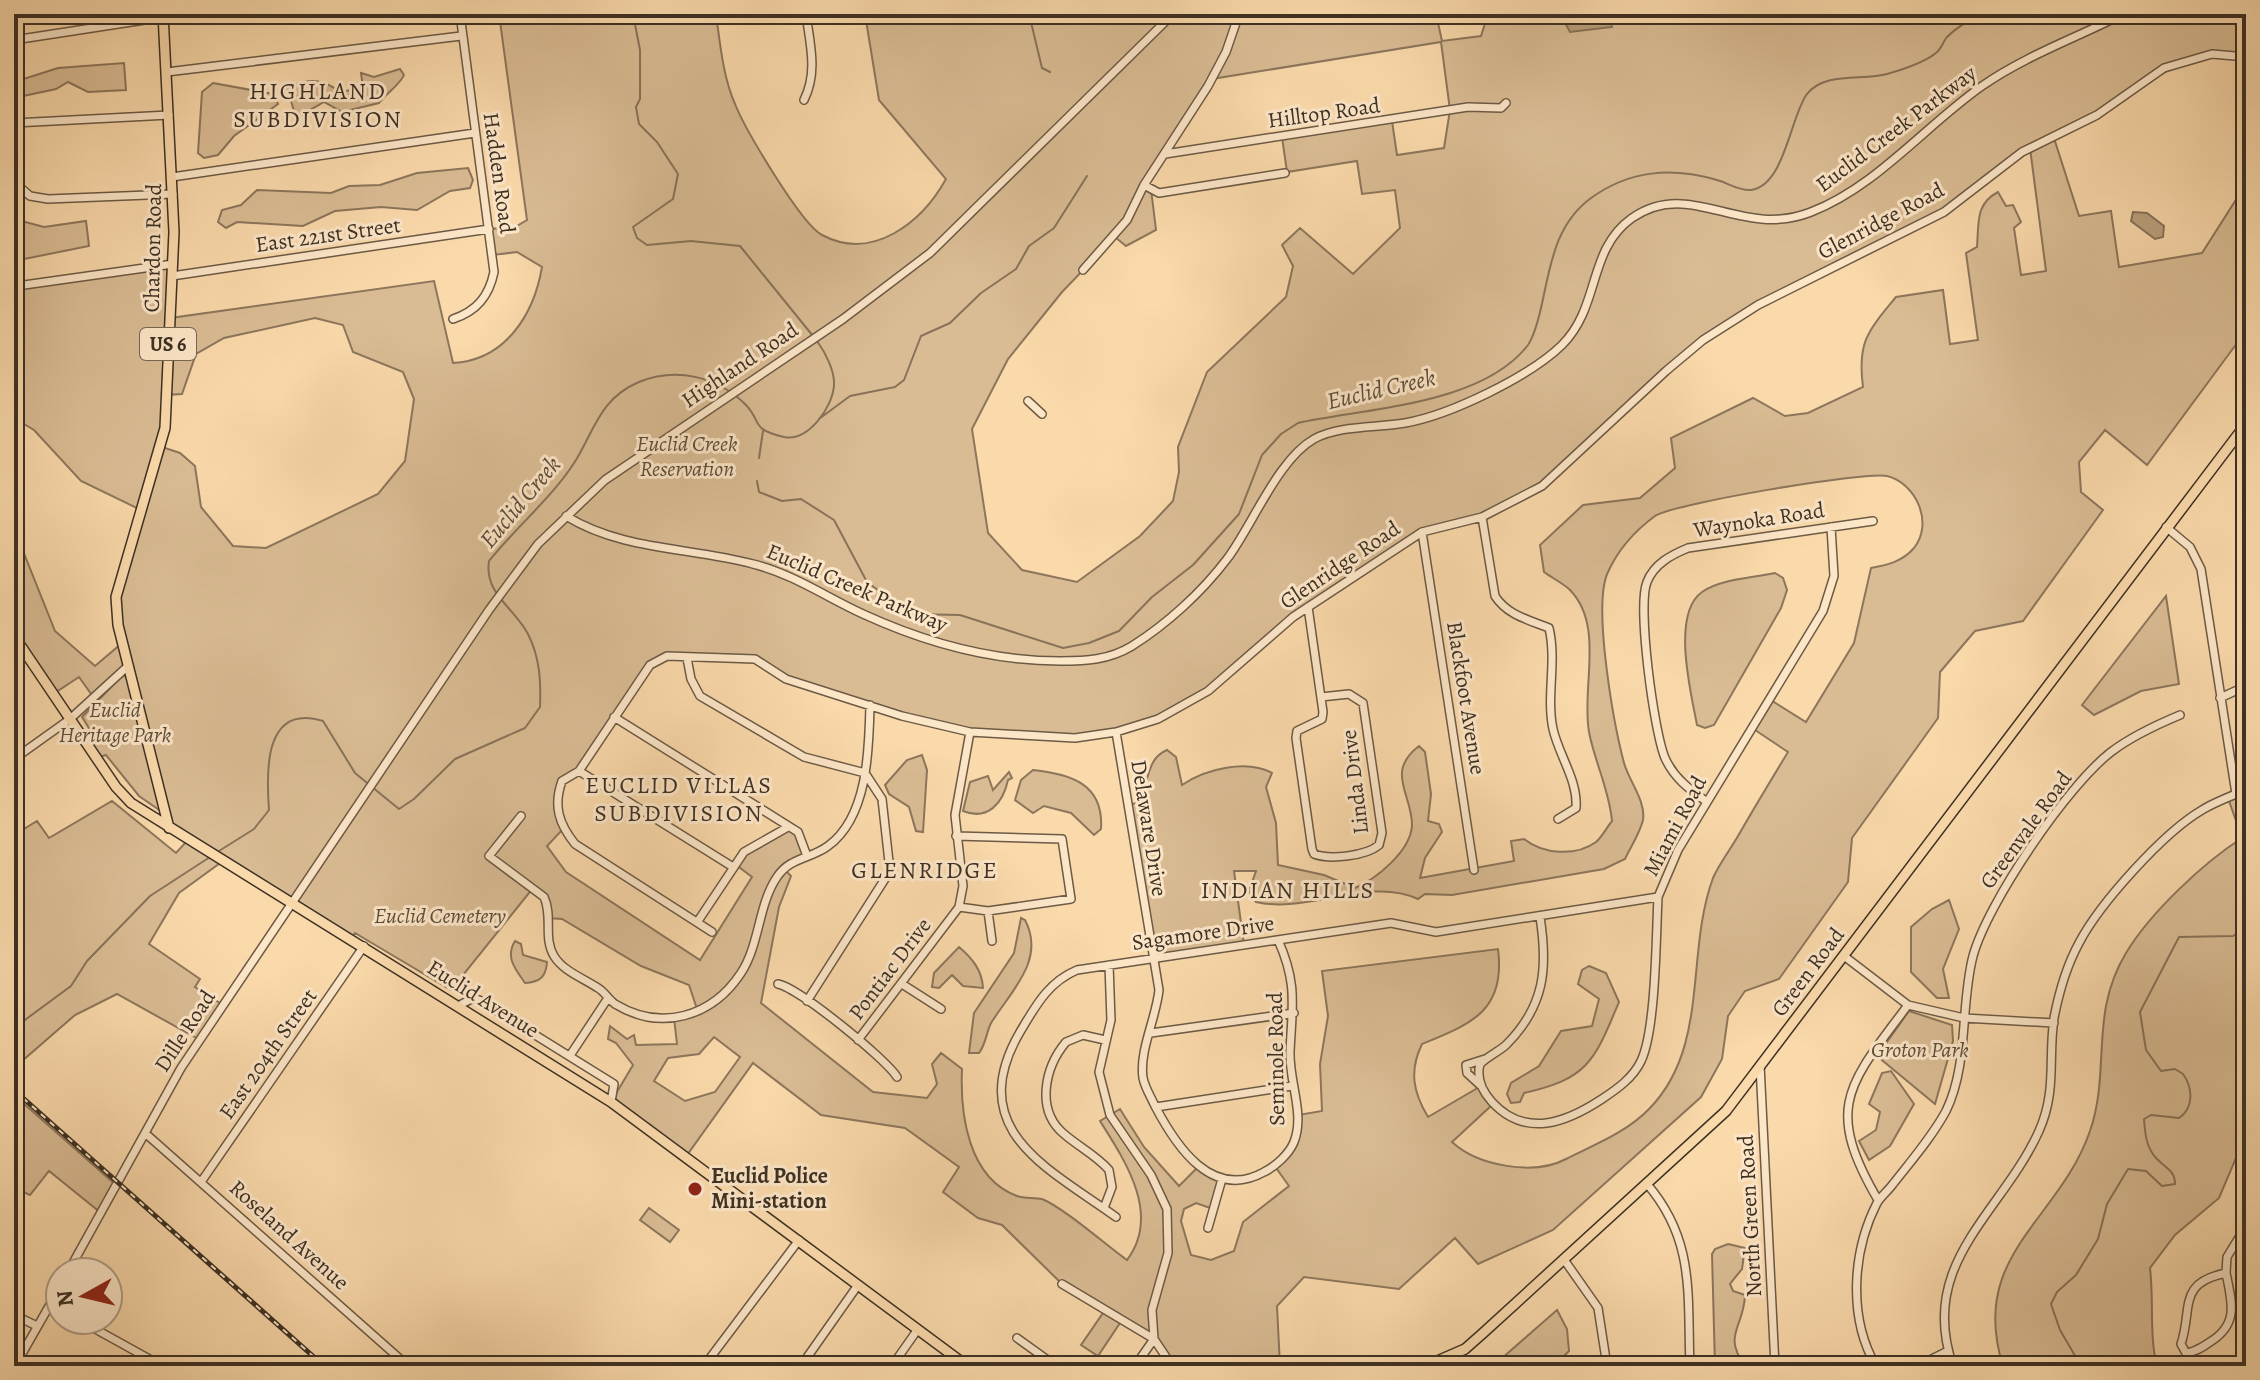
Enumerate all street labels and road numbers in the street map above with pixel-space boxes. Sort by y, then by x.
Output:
street label: Euclid Creek Parkway [1809,58,1983,199]
street label: Hilltop Road [1266,90,1382,136]
street label: Hadden Road [476,110,522,236]
street label: Glenridge Road [1812,175,1950,267]
street label: Chardon Road [137,183,169,313]
street label: East 221st Street [253,210,403,260]
street label: Highland Road [676,315,804,415]
road number: US 6 [140,328,196,360]
street label: Waynoka Road [1690,495,1827,545]
street label: Glenridge Road [1274,514,1406,616]
street label: Euclid Creek Parkway [762,536,952,640]
street label: Blackfoot Avenue [1439,619,1493,777]
street label: Linda Drive [1334,728,1376,836]
street label: Delaware Drive [1123,758,1175,898]
street label: Greenvale Road [1973,765,2079,895]
street label: Miami Road [1636,770,1714,881]
street label: Sagamore Drive [1130,908,1276,958]
street label: Pontiac Drive [842,912,938,1026]
street label: Green Road [1765,921,1851,1023]
street label: Euclid Avenue [421,953,545,1045]
street label: East 204th Street [212,983,324,1125]
street label: Dille Road [147,984,223,1078]
street label: Seminole Road [1260,992,1292,1126]
street label: North Green Road [1731,1134,1769,1298]
street label: Roseland Avenue [223,1173,355,1297]

